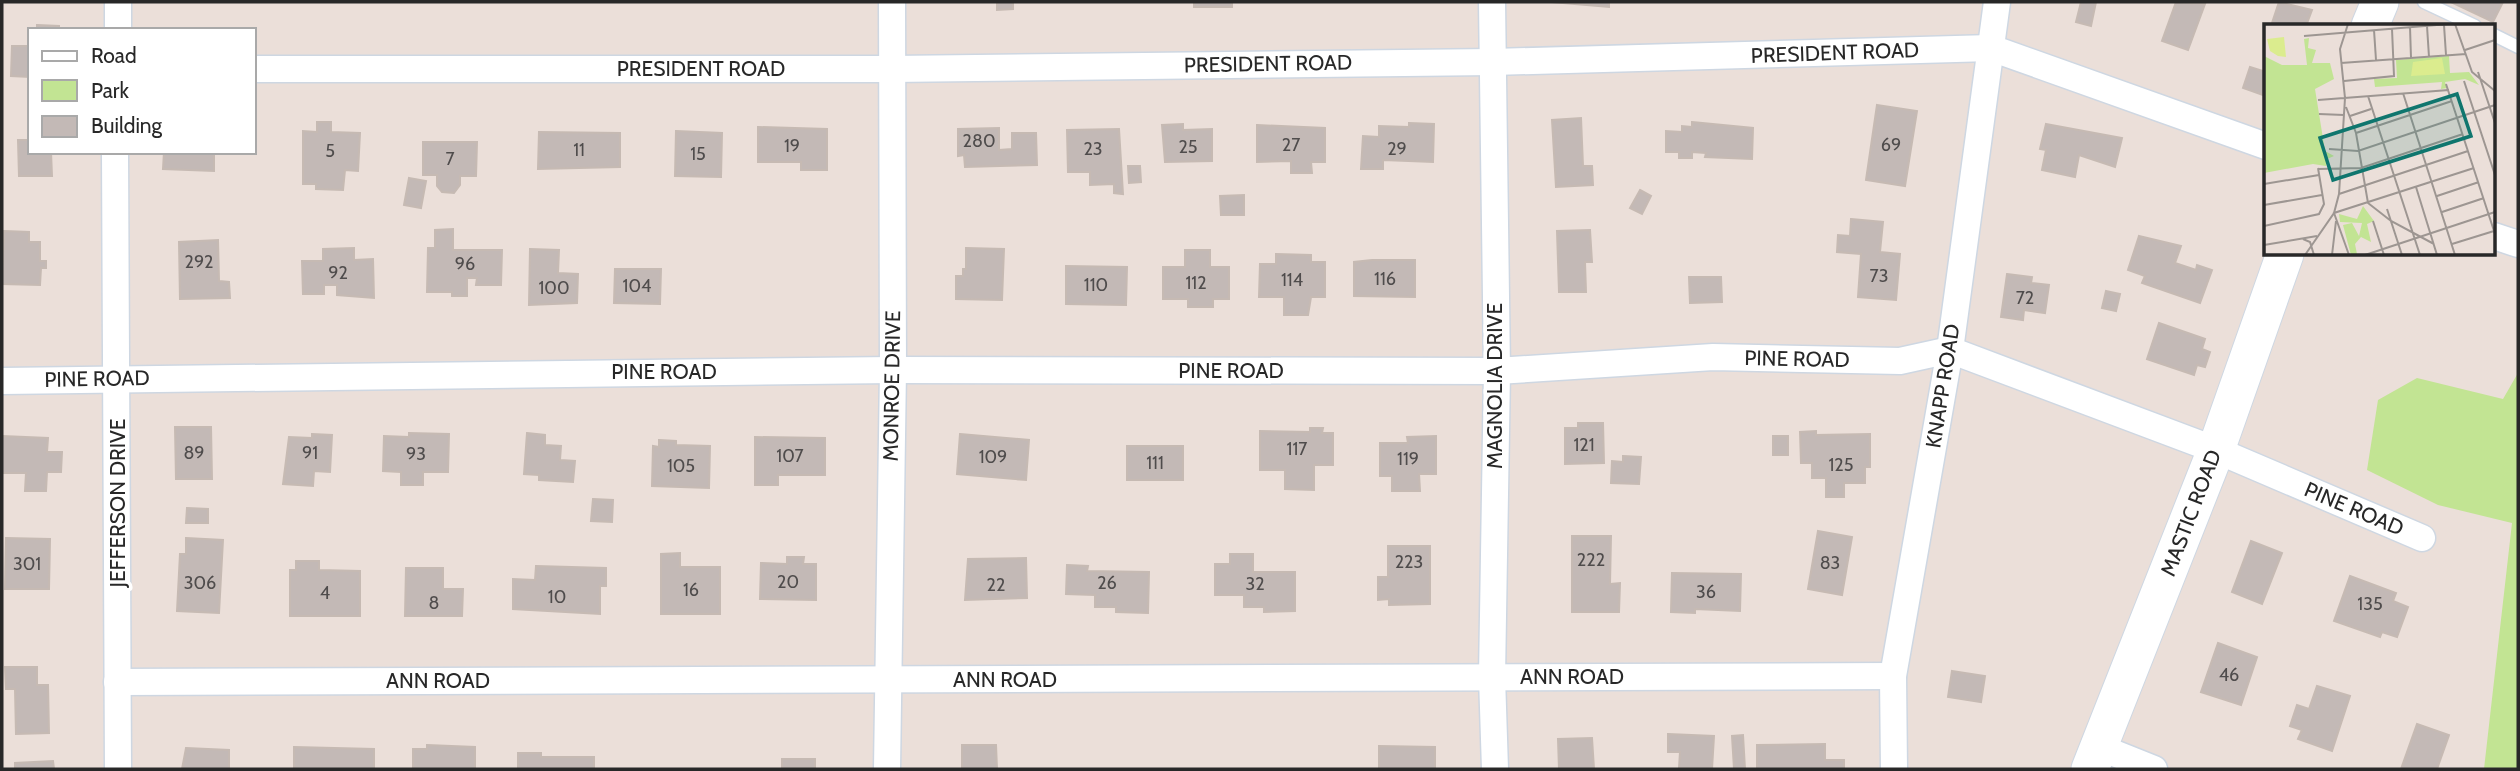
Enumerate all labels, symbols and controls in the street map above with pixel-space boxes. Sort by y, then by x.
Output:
inset map [2264,24,2496,256]
legend [28,28,256,154]
street label: PRESIDENT ROAD [1750,37,1920,68]
text: Road [91,43,137,68]
street label: PRESIDENT ROAD [1184,50,1352,77]
street label: PRESIDENT ROAD [617,56,785,81]
text: Park [91,78,129,103]
text: Building [91,113,163,138]
house number: 280 [963,130,995,152]
house number: 27 [1282,134,1300,156]
house number: 69 [1881,134,1901,156]
house number: 19 [784,135,800,157]
house number: 25 [1178,136,1198,158]
house number: 23 [1083,138,1103,160]
house number: 29 [1387,138,1407,160]
house number: 11 [573,139,585,161]
house number: 5 [325,140,335,162]
house number: 15 [690,143,706,165]
house number: 7 [445,148,455,170]
house number: 292 [184,251,214,273]
house number: 96 [455,253,475,275]
house number: 92 [328,262,348,284]
house number: 73 [1870,265,1888,287]
house number: 116 [1374,268,1396,290]
house number: 114 [1281,269,1303,291]
house number: 112 [1185,272,1207,294]
house number: 110 [1084,274,1108,296]
house number: 104 [623,275,651,297]
house number: 100 [539,277,570,299]
house number: 72 [2016,287,2034,309]
street label: MAGNOLIA DRIVE [1482,303,1507,469]
street label: MONROE DRIVE [878,310,905,462]
street label: KNAPP ROAD [1920,322,1965,450]
street label: PINE ROAD [1744,345,1850,372]
street label: PINE ROAD [1178,358,1284,383]
street label: PINE ROAD [611,359,717,384]
street label: PINE ROAD [44,365,150,392]
street label: JEFFERSON DRIVE [105,419,130,588]
house number: 121 [1573,434,1595,456]
house number: 117 [1287,438,1307,460]
house number: 89 [183,442,205,464]
house number: 91 [302,442,318,464]
house number: 93 [406,443,426,465]
house number: 107 [776,445,804,467]
house number: 109 [979,446,1007,468]
street label: MASTIC ROAD [2155,446,2226,580]
house number: 119 [1397,448,1419,470]
house number: 111 [1146,452,1164,474]
house number: 125 [1828,454,1854,476]
house number: 105 [667,455,695,477]
street label: PINE ROAD [2301,476,2408,541]
house number: 222 [1577,549,1605,571]
house number: 223 [1395,551,1423,573]
house number: 83 [1820,552,1840,574]
house number: 301 [13,553,41,575]
house number: 20 [777,571,799,593]
house number: 306 [184,572,216,594]
house number: 26 [1097,572,1117,594]
house number: 32 [1245,573,1265,595]
house number: 22 [987,574,1005,596]
house number: 16 [683,579,699,601]
house number: 36 [1696,581,1716,603]
house number: 4 [320,582,330,604]
house number: 10 [548,586,566,608]
house number: 8 [429,592,439,614]
house number: 135 [2357,593,2383,615]
street label: ANN ROAD [1520,664,1624,689]
house number: 46 [2219,664,2239,686]
street label: ANN ROAD [953,667,1057,692]
street label: ANN ROAD [386,668,490,693]

